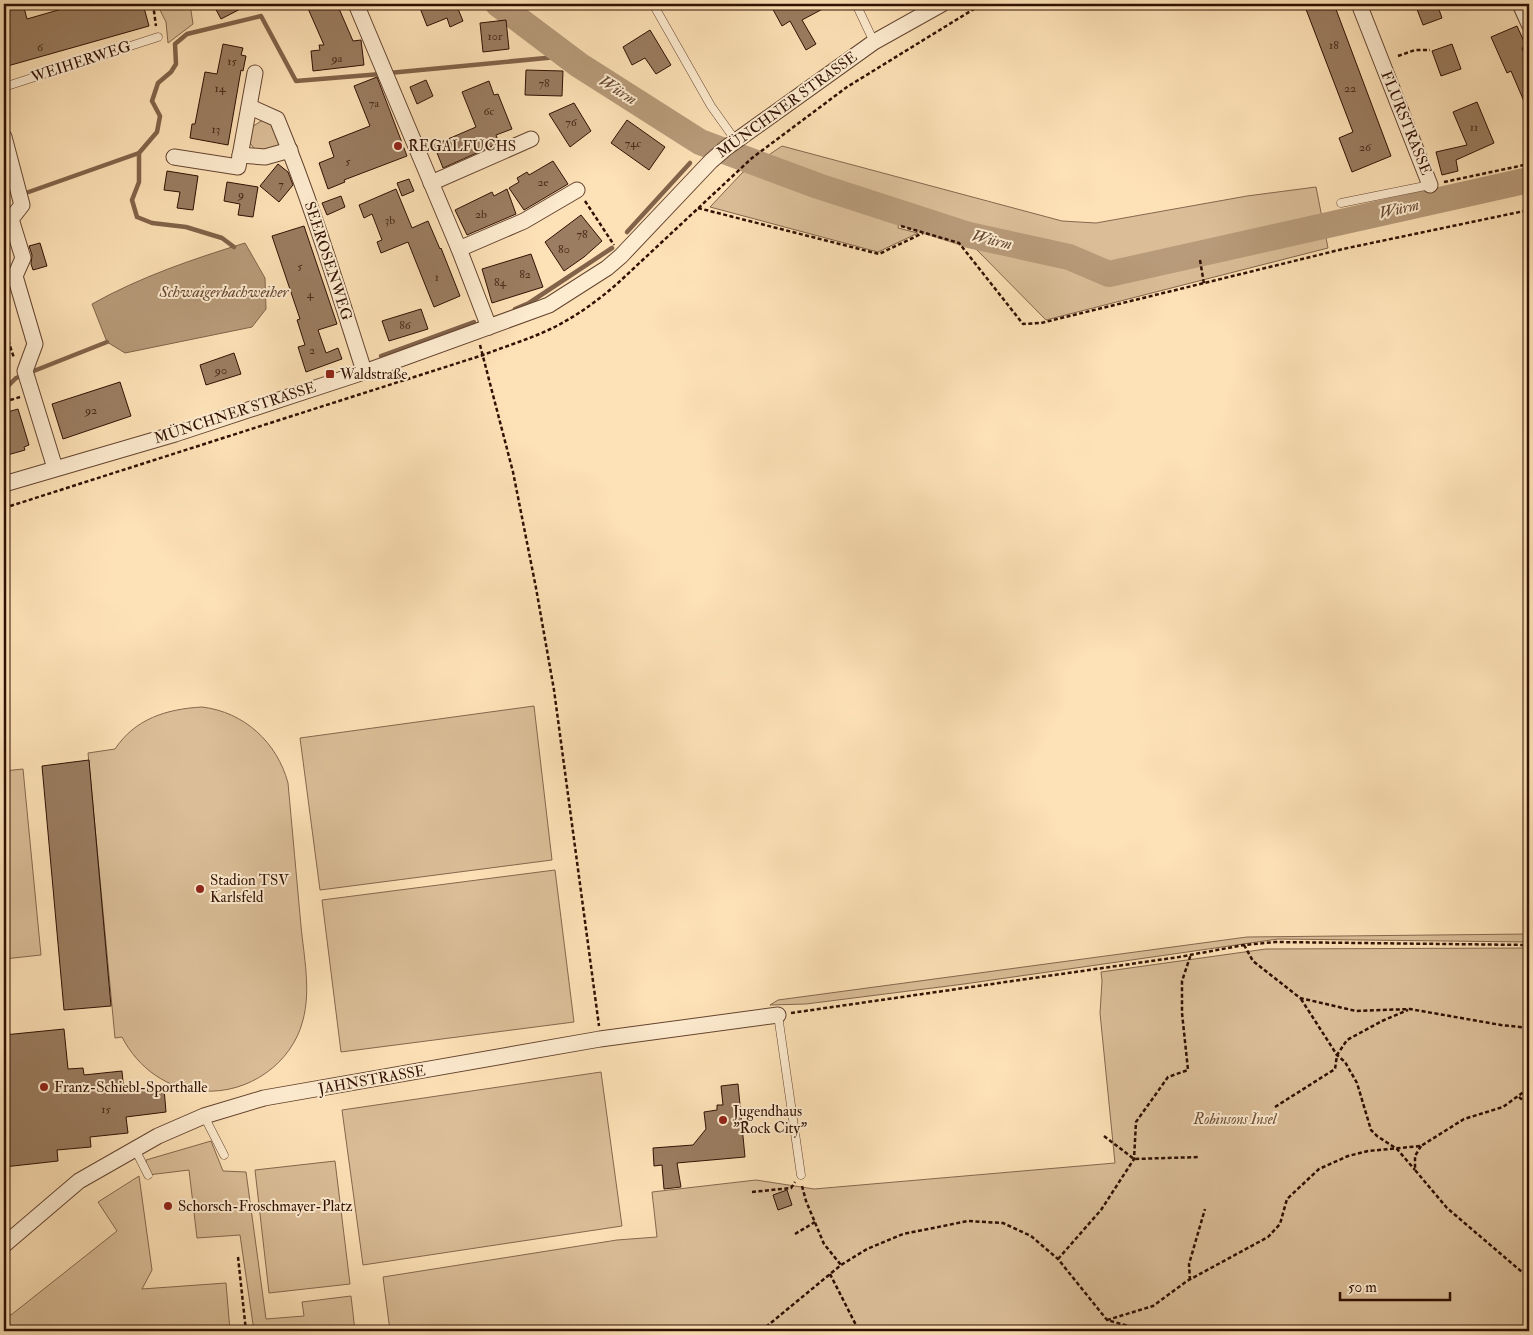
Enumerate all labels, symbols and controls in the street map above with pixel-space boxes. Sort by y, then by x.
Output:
house number: 10r [488,29,503,44]
street label: WEIHERWEG [28,37,134,87]
house number: 18 [1329,38,1339,53]
house number: 6 [37,40,44,55]
street label: MÜNCHNER STRASSE [712,47,861,162]
house number: 9a [330,51,344,66]
house number: 15 [227,54,237,69]
street label: FLURSTRASSE [1376,68,1436,178]
water label: Würm [595,71,641,109]
house number: 78 [538,76,550,91]
house number: 14 [215,81,226,96]
house number: 22 [1344,81,1356,96]
house number: 7a [369,96,380,111]
house number: 6c [484,104,495,119]
house number: 76 [565,115,578,130]
house number: 11 [1470,120,1478,135]
house number: 13 [212,122,220,137]
house number: 74c [625,136,641,151]
place label: REGALFUCHS [408,137,516,156]
marker: REGALFUCHS [392,140,404,152]
house number: 26 [1359,140,1372,155]
house number: 5 [345,154,351,169]
house number: 2e [537,175,549,190]
house number: 7 [278,177,284,192]
house number: 9 [237,187,244,202]
water label: Würm [1377,195,1421,223]
street label: SEEROSENWEG [300,199,356,323]
house number: 2b [475,207,487,222]
house number: 3b [385,213,395,228]
water label: Würm [970,226,1014,254]
house number: 78 [576,227,588,242]
house number: 80 [558,242,570,257]
house number: 5 [297,259,303,274]
house number: 82 [519,267,531,282]
house number: 1 [435,270,439,285]
house number: 84 [494,275,507,290]
water label: Schwaigerbachweiher [158,282,290,302]
house number: 4 [307,287,314,302]
house number: 86 [399,318,412,333]
house number: 2 [309,343,315,358]
house number: 90 [214,363,227,378]
place label: Waldstraße [339,365,407,384]
marker: Waldstraße [324,368,336,380]
street label: MÜNCHNER STRASSE [151,377,318,448]
house number: 92 [84,403,97,418]
place label: Stadion TSV Karlsfeld [210,871,290,907]
marker: Stadion TSV Karlsfeld [194,883,206,895]
street label: JAHNSTRASSE [316,1061,427,1100]
place label: Franz-Schiebl-Sporthalle [54,1078,208,1098]
marker: Franz-Schiebl-Sporthalle [38,1081,50,1093]
house number: 15 [101,1102,111,1117]
place label: Jugendhaus "Rock City" [732,1102,807,1138]
park label: Robinsons Insel [1193,1110,1278,1129]
marker: Jugendhaus "Rock City" [717,1114,729,1126]
place label: Schorsch-Froschmayer-Platz [178,1197,353,1216]
marker: Schorsch-Froschmayer-Platz [162,1200,174,1212]
scale bar [1340,1270,1450,1302]
text: 50 m [1348,1278,1377,1297]

